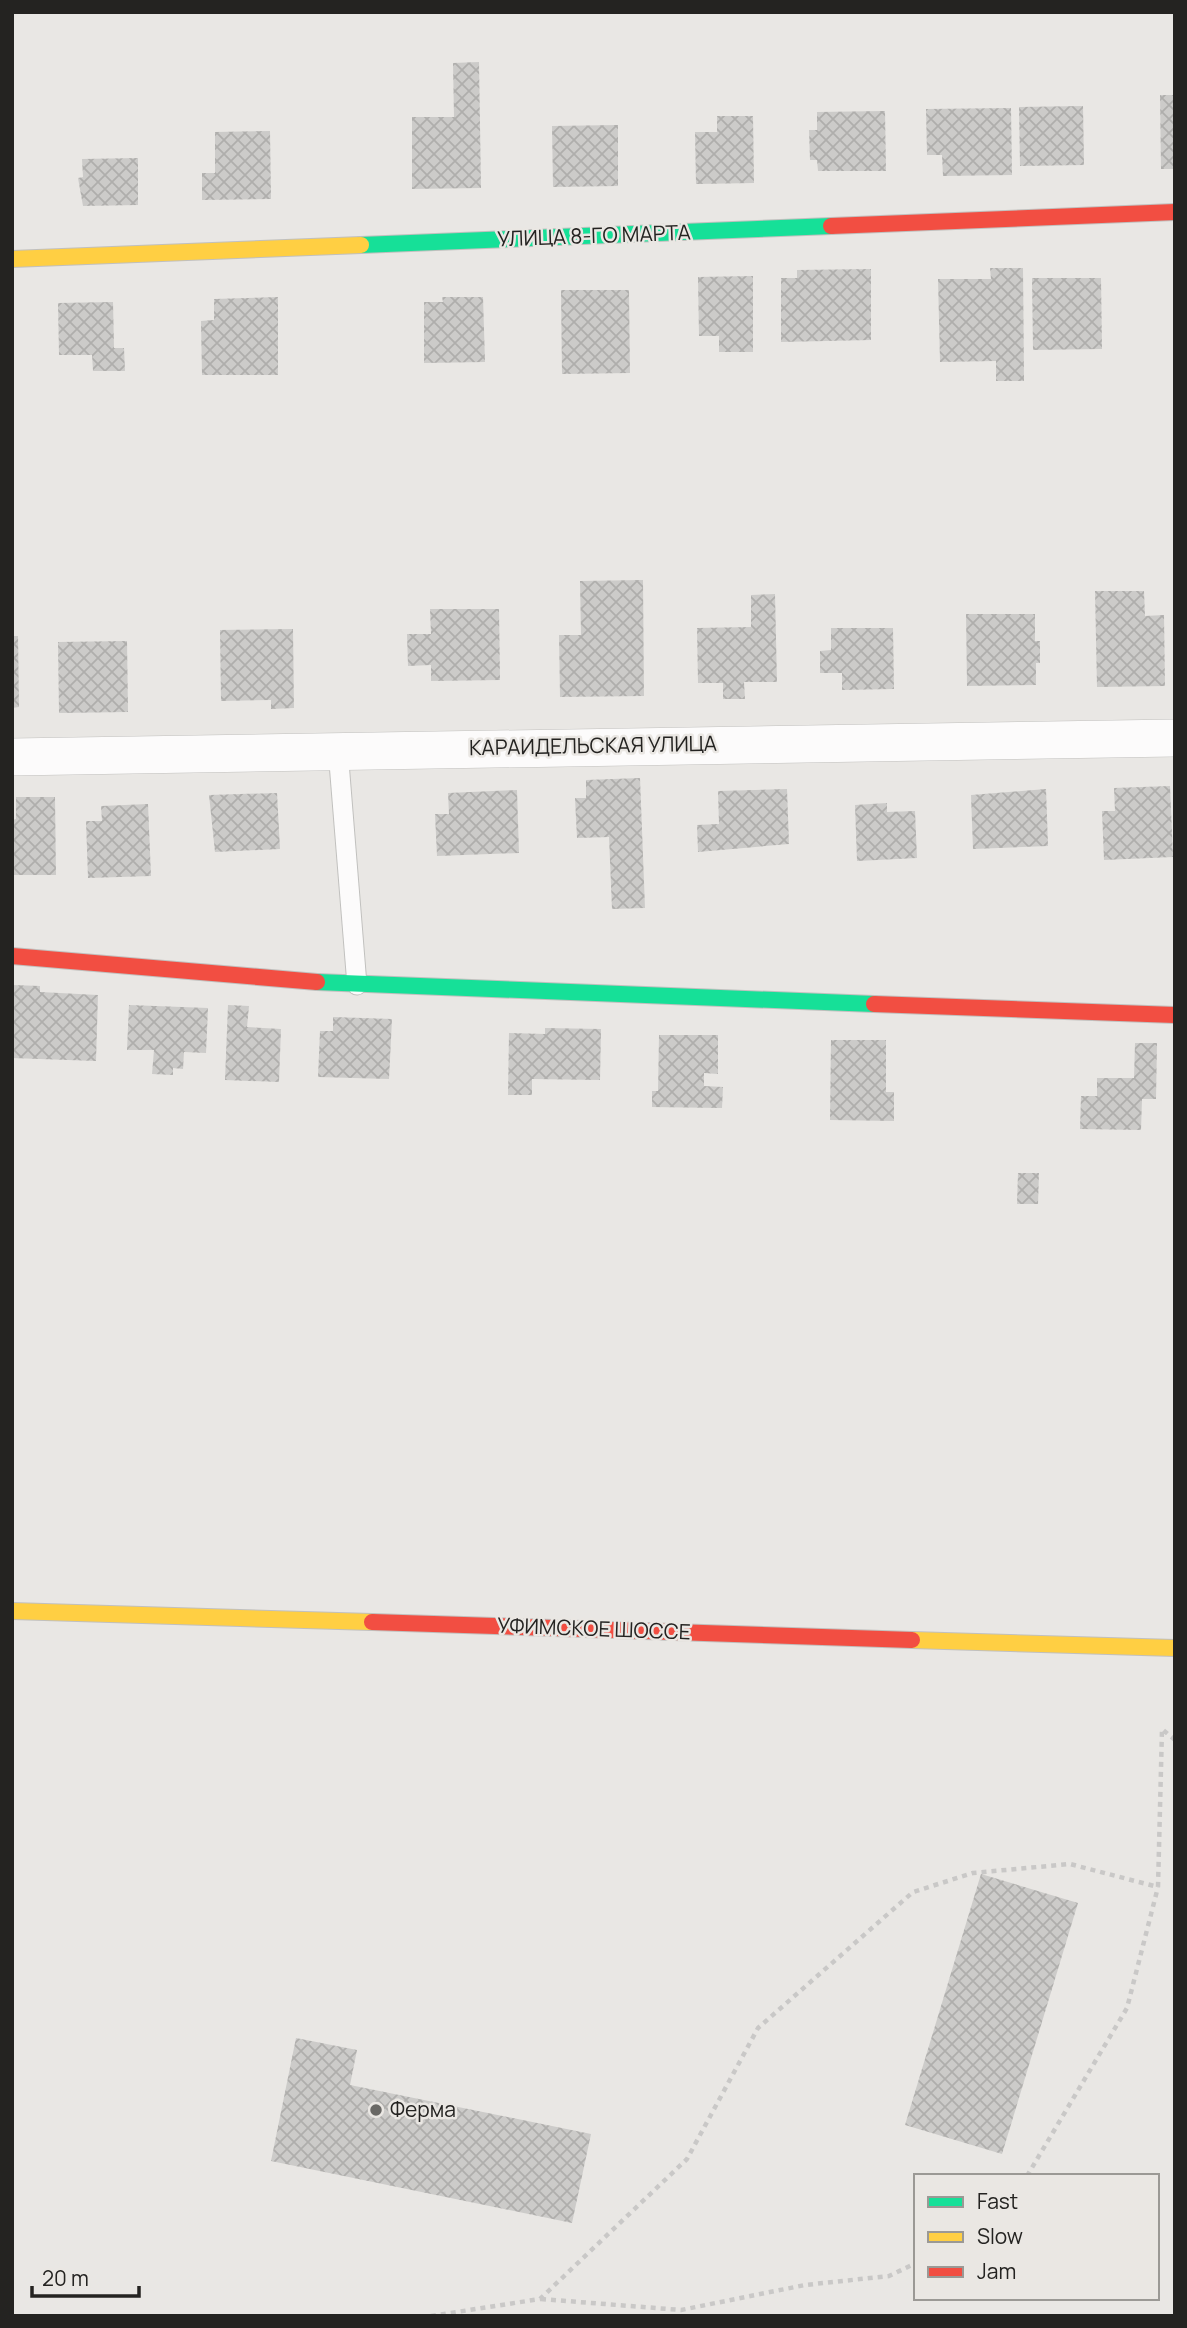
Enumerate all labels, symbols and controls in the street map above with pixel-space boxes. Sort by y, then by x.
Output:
street label: УЛИЦА 8-ГО МАРТА [497,218,691,252]
street label: КАРАИДЕЛЬСКАЯ УЛИЦА [469,729,717,761]
street label: УФИМСКОЕ ШОССЕ [497,1611,691,1645]
place label: Ферма [390,2095,456,2123]
marker: Ферма [368,2102,384,2118]
legend [914,2174,1159,2300]
text: Fast [977,2187,1018,2215]
text: Slow [977,2222,1023,2250]
scale bar [32,2254,138,2298]
text: Jam [977,2257,1016,2285]
text: 20 m [42,2264,89,2292]

